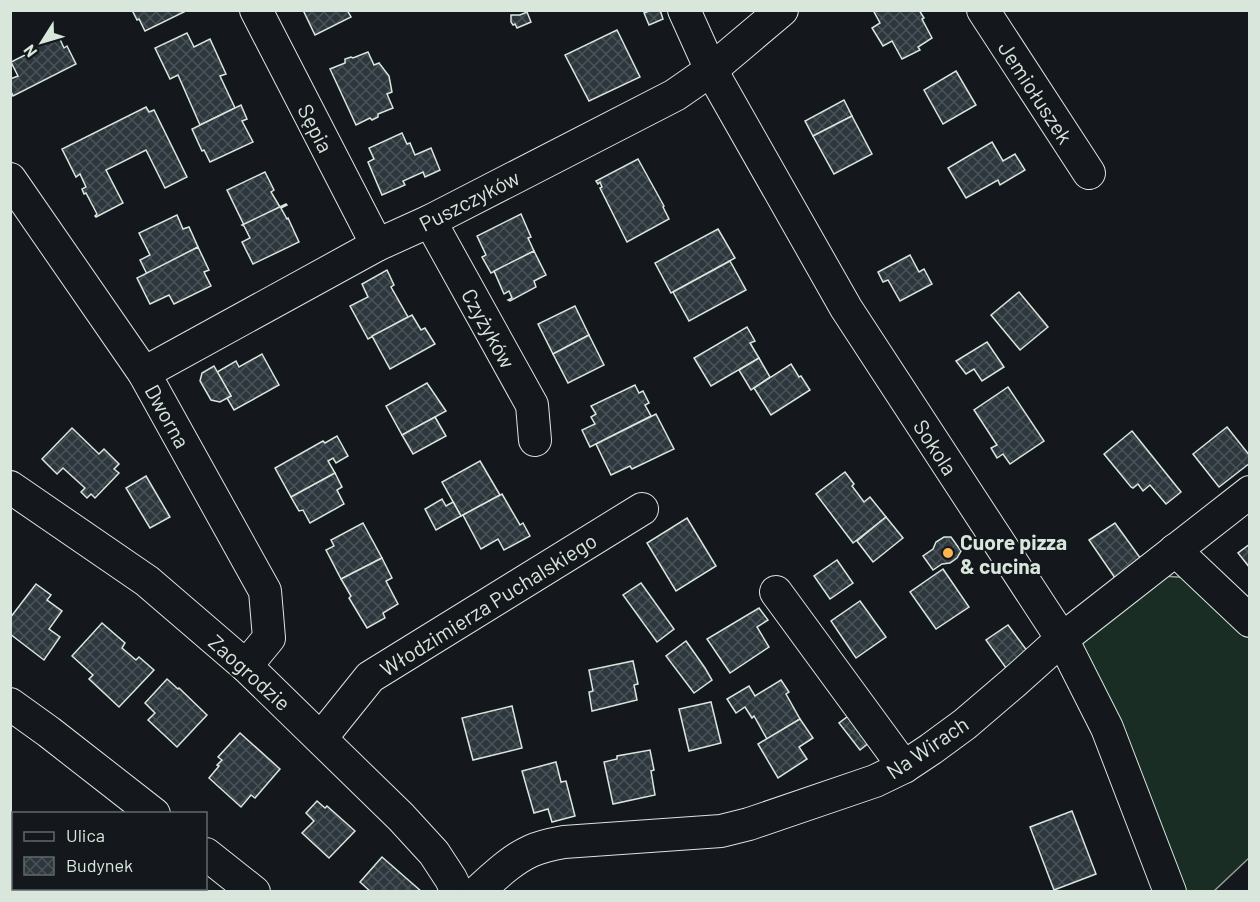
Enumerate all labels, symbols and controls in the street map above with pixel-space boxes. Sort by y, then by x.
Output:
north arrow [12,12,72,72]
street label: Jemiołuszek [994,36,1078,148]
text: N [19,41,40,61]
street label: Sępia [293,100,339,156]
street label: Puszczyków [415,164,523,236]
street label: Czyżyków [457,284,521,372]
street label: Dworna [140,380,196,452]
street label: Sokola [909,415,963,479]
street label: Włodzimierza Puchalskiego [375,527,601,681]
place label: Cuore pizza & cucina [960,529,1067,578]
marker: Cuore pizza & cucina [941,546,955,560]
street label: Zaogrodzie [204,629,296,715]
street label: Na Wirach [881,710,973,784]
legend [12,812,207,890]
text: Ulica [66,824,105,846]
text: Budynek [66,854,133,876]

